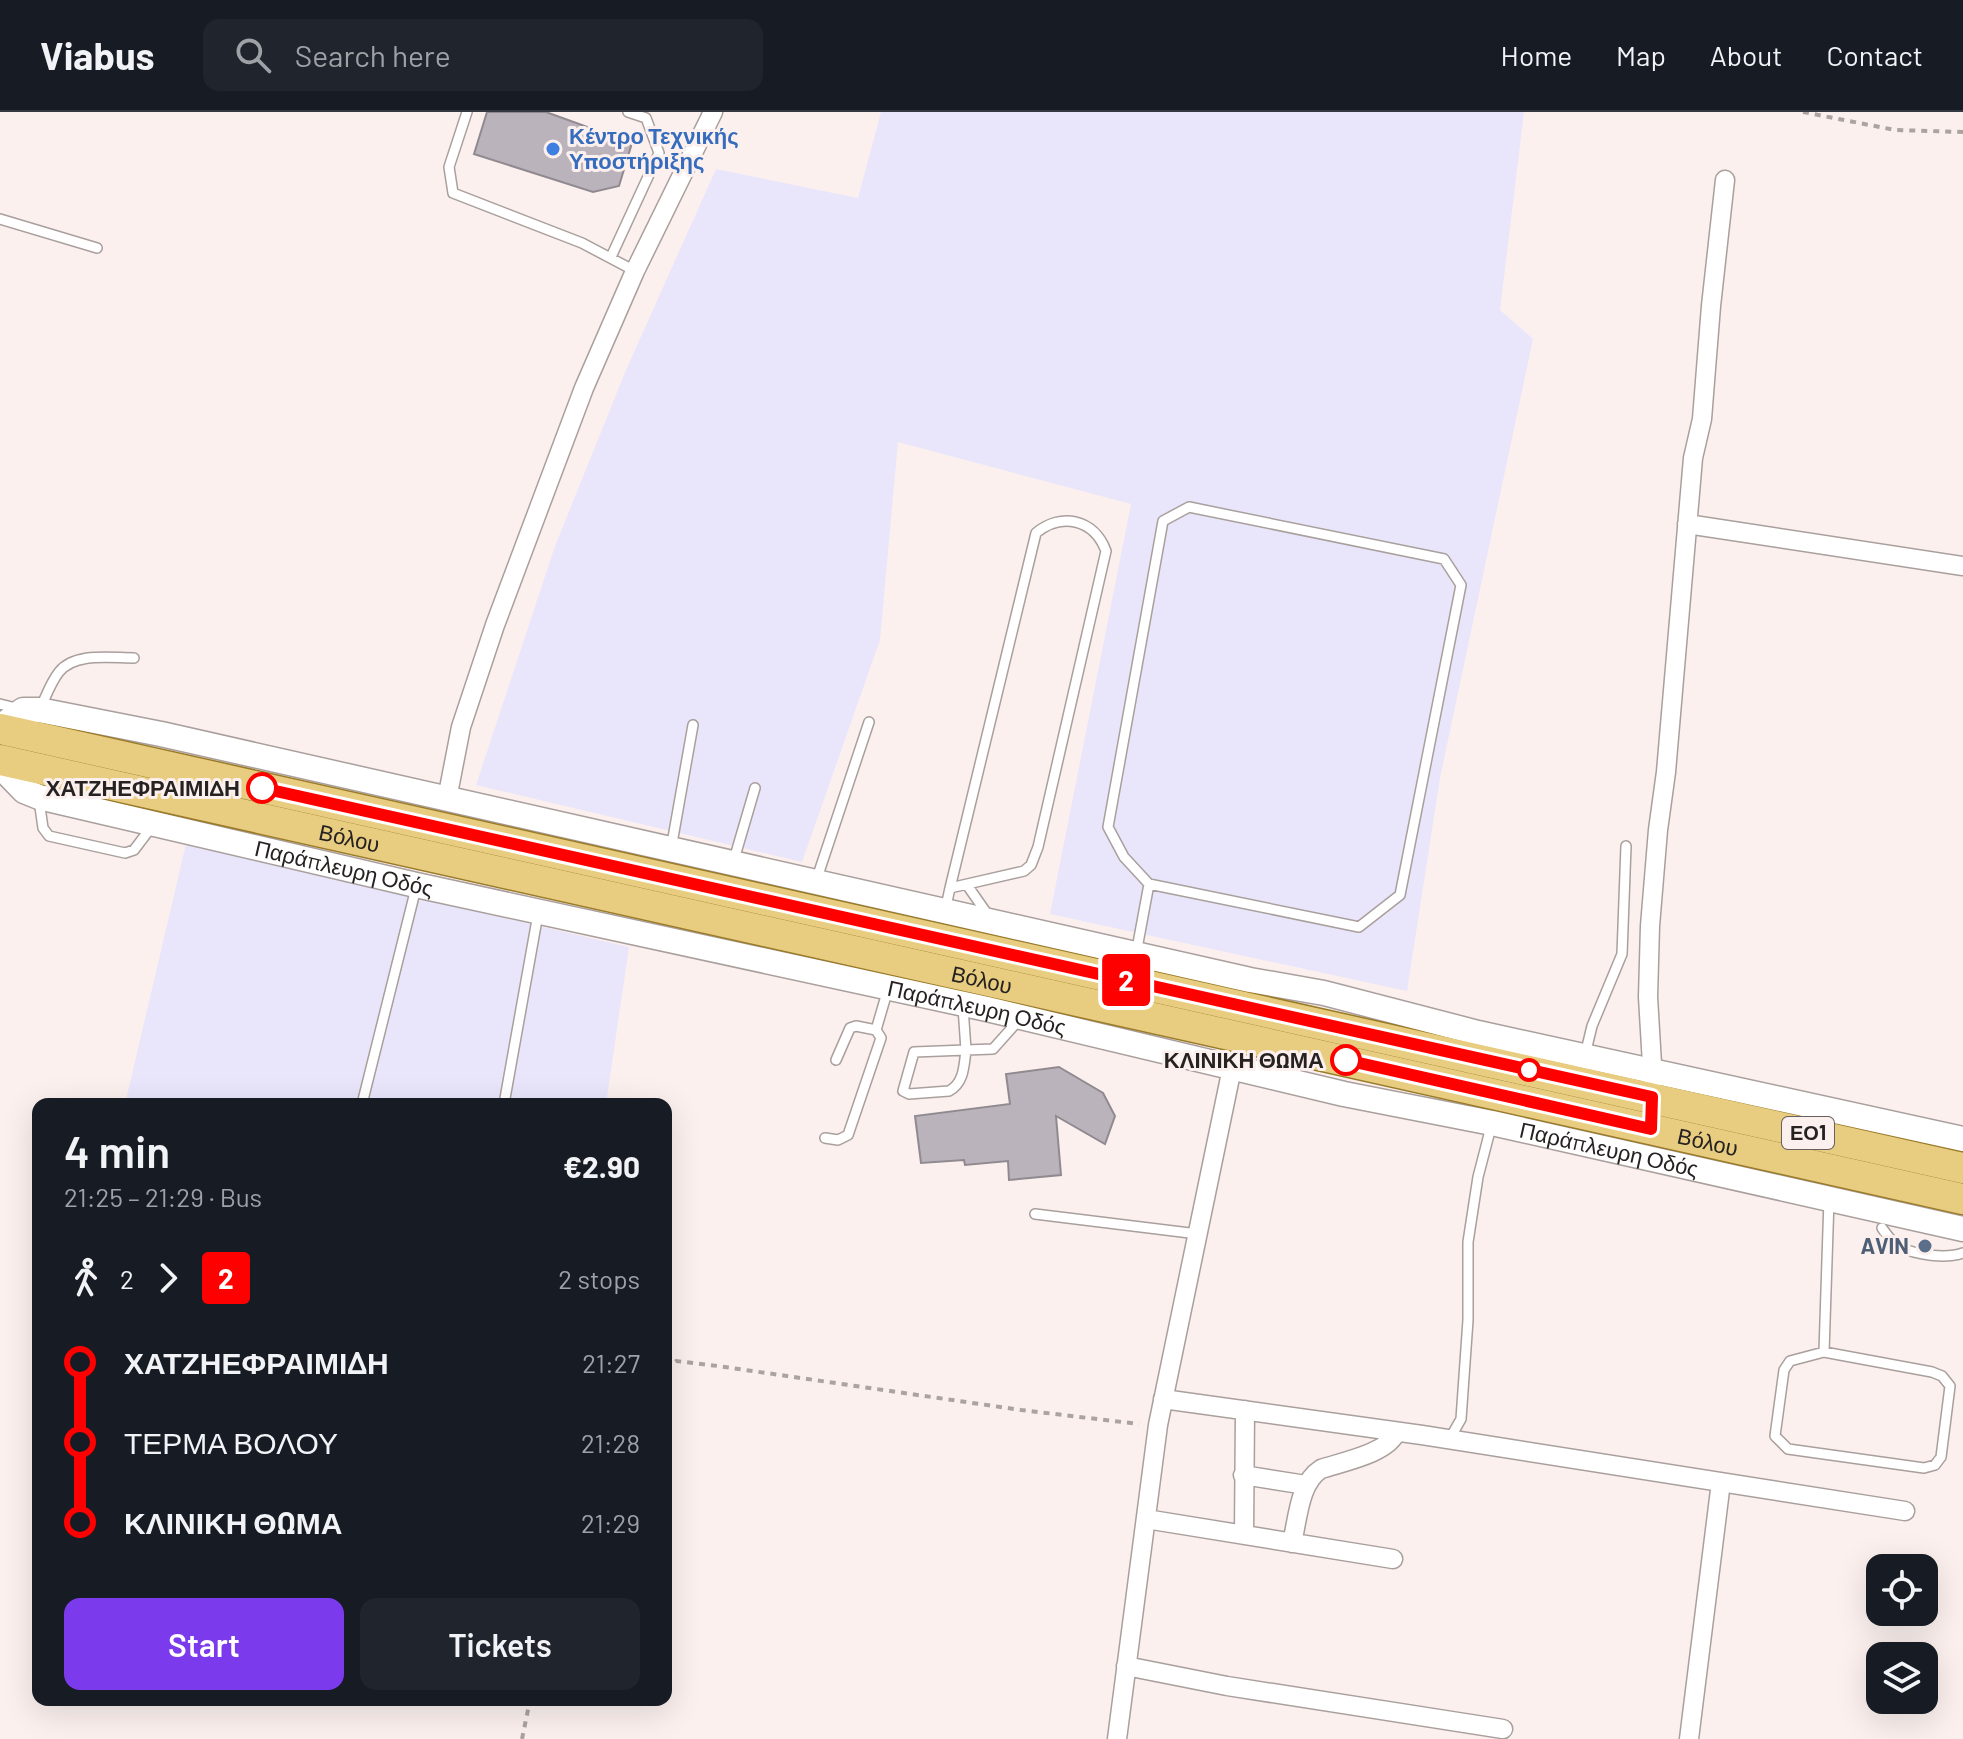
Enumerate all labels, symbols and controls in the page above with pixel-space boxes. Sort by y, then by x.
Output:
search box [203,19,763,91]
text: Viabus [40,32,155,78]
icon: search [231,33,275,77]
text: Search here [295,37,451,73]
text: Home [1501,38,1572,72]
text: Map [1616,38,1666,72]
text: About [1710,38,1782,72]
text: Contact [1826,38,1923,72]
place label: Κέντρο Τεχνικής Υποστήριξης [569,122,739,174]
marker: Κέντρο Τεχνικής Υποστήριξης [544,140,562,158]
marker: ΧΑΤΖΗΕΦΡΑΙΜΙΔΗ [247,773,277,803]
place label: ΧΑΤΖΗΕΦΡΑΙΜΙΔΗ [46,774,240,800]
street label: Βόλου [317,818,382,857]
street label: Παράπλευρη Οδός [252,834,436,900]
line badge: 2 [1100,954,1152,1006]
street label: Βόλου [949,959,1015,998]
text: 2 [1118,963,1134,997]
street label: Παράπλευρη Οδός [885,974,1069,1039]
marker: ΚΛΙΝΙΚΗ ΘΩΜΑ [1331,1045,1361,1075]
place label: ΚΛΙΝΙΚΗ ΘΩΜΑ [1164,1046,1324,1072]
unlabelled marker [1518,1059,1540,1081]
street label: Παράπλευρη Οδός [1517,1116,1701,1181]
road number: ΕΟ1 [1782,1117,1834,1149]
street label: Βόλου [1675,1122,1741,1160]
text: 4 min [64,1124,170,1177]
text: €2.90 [563,1148,640,1184]
text: 21:25 – 21:29 · Bus [64,1181,262,1212]
place label: AVIN [1861,1232,1909,1258]
marker: AVIN [1916,1237,1934,1255]
icon: walk [64,1256,108,1300]
icon: forward [146,1256,190,1300]
text: 2 [218,1261,234,1295]
text: 2 [120,1263,134,1294]
text: 2 stops [558,1263,640,1294]
text: ΧΑΤΖΗΕΦΡΑΙΜΙΔΗ [124,1344,389,1380]
text: 21:27 [582,1347,640,1378]
text: ΤΕΡΜΑ ΒΟΛΟΥ [124,1424,338,1460]
text: 21:28 [581,1427,640,1458]
text: ΚΛΙΝΙΚΗ ΘΩΜΑ [124,1504,342,1540]
text: 21:29 [581,1507,640,1538]
map controls [1866,1554,1938,1714]
button: locate [1866,1554,1938,1626]
button: Start [64,1598,344,1690]
button: Tickets [360,1598,640,1690]
button: layers [1866,1642,1938,1714]

